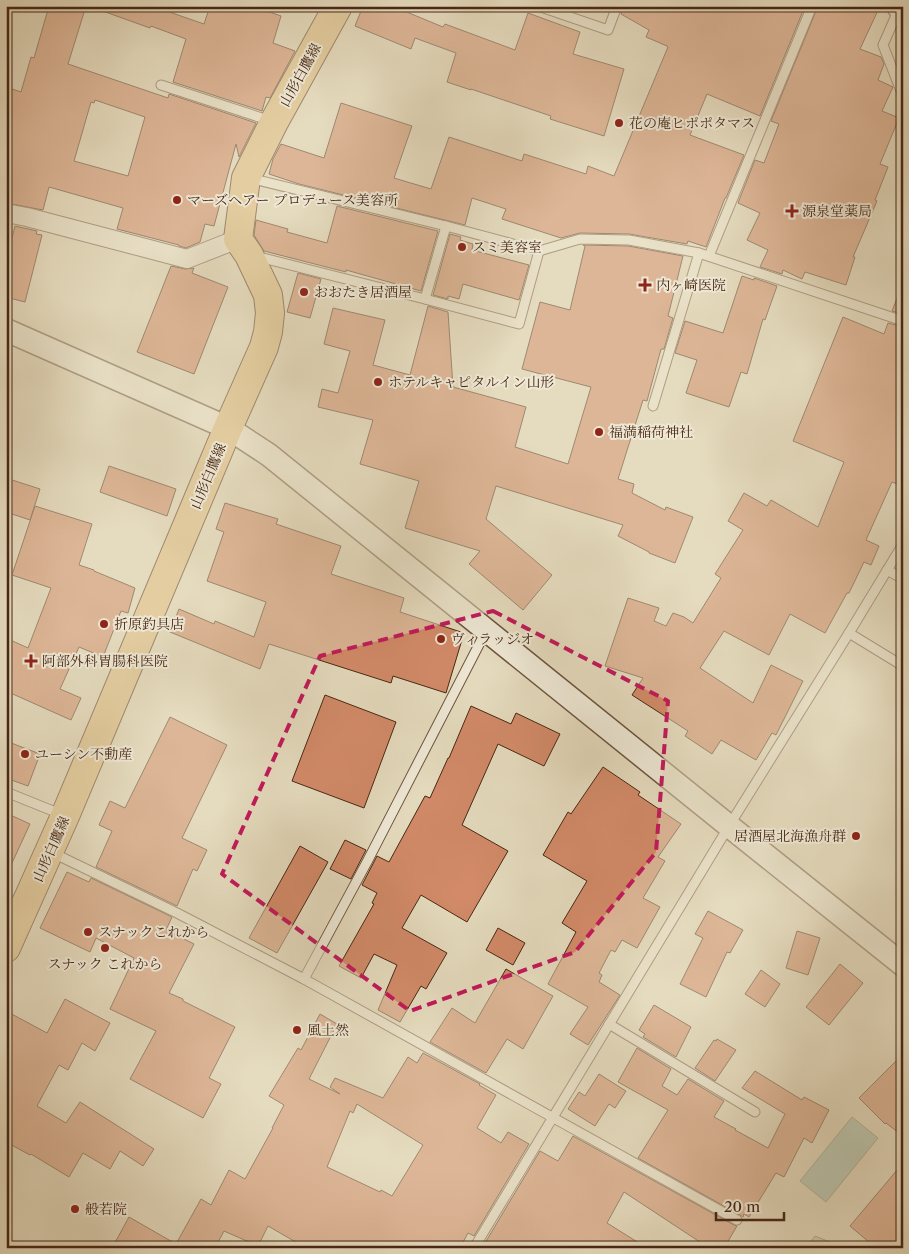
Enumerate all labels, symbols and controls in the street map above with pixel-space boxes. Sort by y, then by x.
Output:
street label: 山形白鷹線 [275,40,325,110]
place label: 花の庵ヒポポタマス [629,114,755,132]
marker: 花の庵ヒポポタマス [613,117,625,129]
place label: マーズヘアー プロデュース美容所 [187,191,398,209]
marker: マーズヘアー プロデュース美容所 [171,194,183,206]
place label: 源泉堂薬局 [802,202,872,220]
marker: 源泉堂薬局 [786,205,798,217]
place label: スミ美容室 [472,238,542,256]
marker: スミ美容室 [456,241,468,253]
place label: 内ヶ崎医院 [656,276,726,294]
marker: 内ヶ崎医院 [638,278,652,292]
place label: おおたき居酒屋 [314,283,412,301]
marker: おおたき居酒屋 [298,286,310,298]
place label: ホテルキャピタルイン山形 [388,373,555,391]
marker: ホテルキャピタルイン山形 [372,376,384,388]
place label: 福満稲荷神社 [609,423,693,441]
marker: 福満稲荷神社 [593,426,605,438]
street label: 山形白鷹線 [186,440,230,512]
place label: 折原釣具店 [114,615,184,633]
marker: 折原釣具店 [98,618,110,630]
place label: ヴィラッジオ [451,630,534,648]
marker: ヴィラッジオ [435,633,447,645]
place label: 阿部外科胃腸科医院 [42,652,168,670]
marker: 阿部外科胃腸科医院 [24,654,38,668]
place label: ユーシン不動産 [35,745,132,763]
marker: ユーシン不動産 [19,748,31,760]
street label: 山形白鷹線 [29,813,73,885]
place label: 居酒屋北海漁舟群 [734,827,846,845]
marker: 居酒屋北海漁舟群 [850,830,862,842]
place label: スナックこれから [98,923,209,941]
marker: スナックこれから [82,926,94,938]
marker: スナック これから [99,942,111,954]
place label: スナック これから [47,955,163,973]
place label: 風土然 [307,1021,349,1039]
marker: 風土然 [291,1024,303,1036]
scale bar [716,1189,784,1221]
text: 20 m [724,1197,760,1216]
place label: 般若院 [85,1200,127,1218]
marker: 般若院 [69,1203,81,1215]

